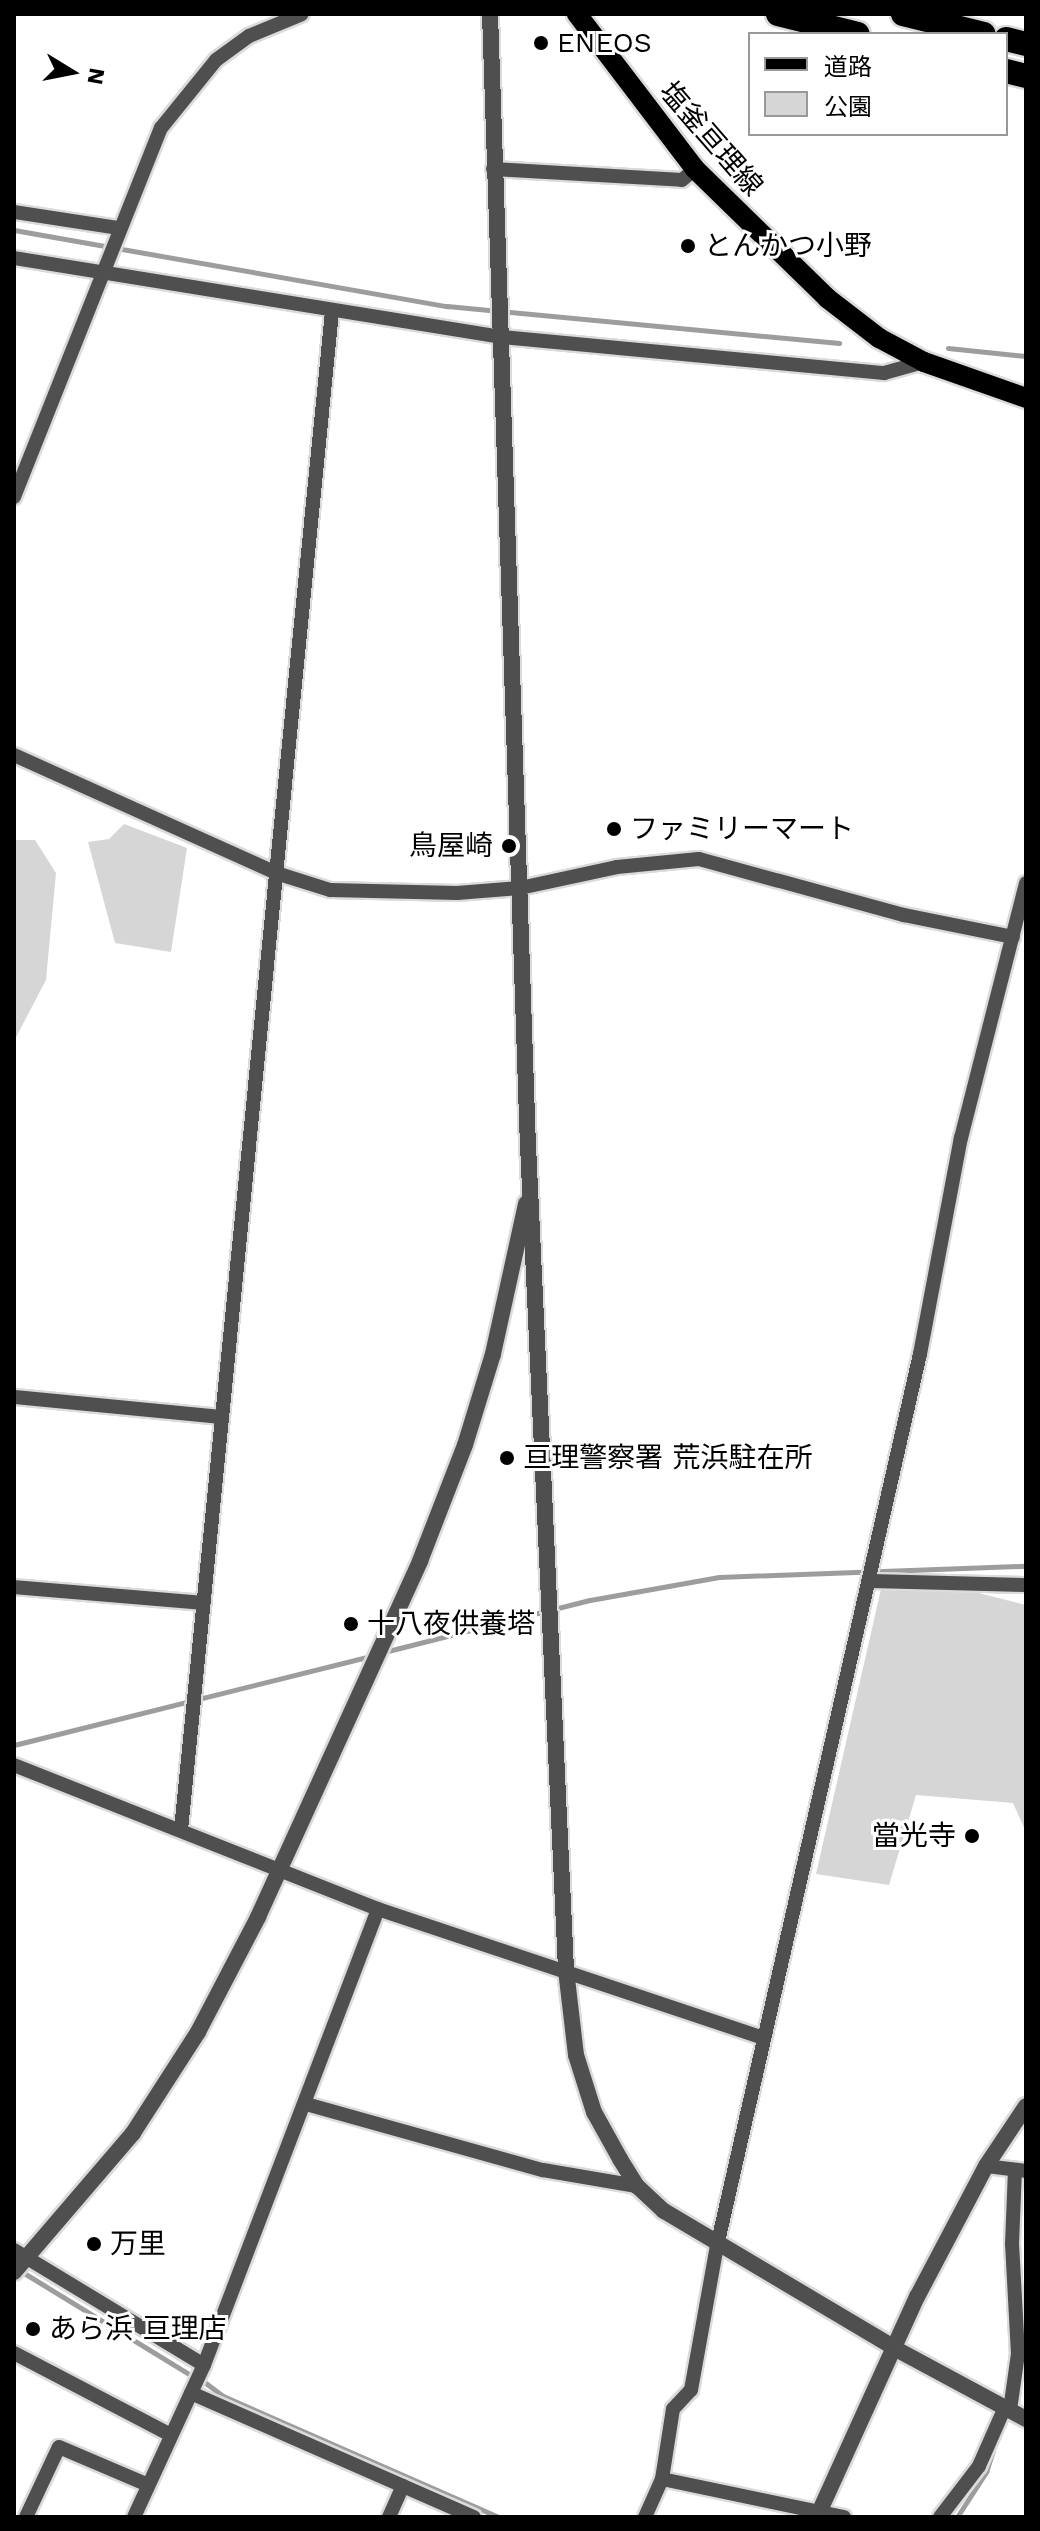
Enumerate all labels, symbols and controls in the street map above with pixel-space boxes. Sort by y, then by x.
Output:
place label: ENEOS [557,26,652,60]
north arrow [32,32,112,112]
legend [748,32,1008,136]
marker: ENEOS [532,34,550,52]
text: 道路 [824,53,872,81]
text: N [82,66,110,86]
street label: 塩釜亘理線 [652,75,770,203]
text: 公園 [824,93,872,121]
place label: とんかつ小野 [704,229,872,263]
marker: とんかつ小野 [679,237,697,255]
place label: ファミリーマート [630,812,854,846]
marker: ファミリーマート [605,820,623,838]
place label: 鳥屋崎 [409,829,493,863]
marker: 鳥屋崎 [500,837,518,855]
place label: 亘理警察署 荒浜駐在所 [523,1441,813,1475]
marker: 亘理警察署 荒浜駐在所 [498,1449,516,1467]
place label: 十八夜供養塔 [367,1607,535,1641]
marker: 十八夜供養塔 [342,1615,360,1633]
place label: 當光寺 [872,1819,956,1853]
marker: 當光寺 [963,1827,981,1845]
place label: 万里 [110,2227,166,2261]
marker: 万里 [85,2235,103,2253]
place label: あら浜 亘理店 [49,2312,227,2346]
marker: あら浜 亘理店 [24,2320,42,2338]

